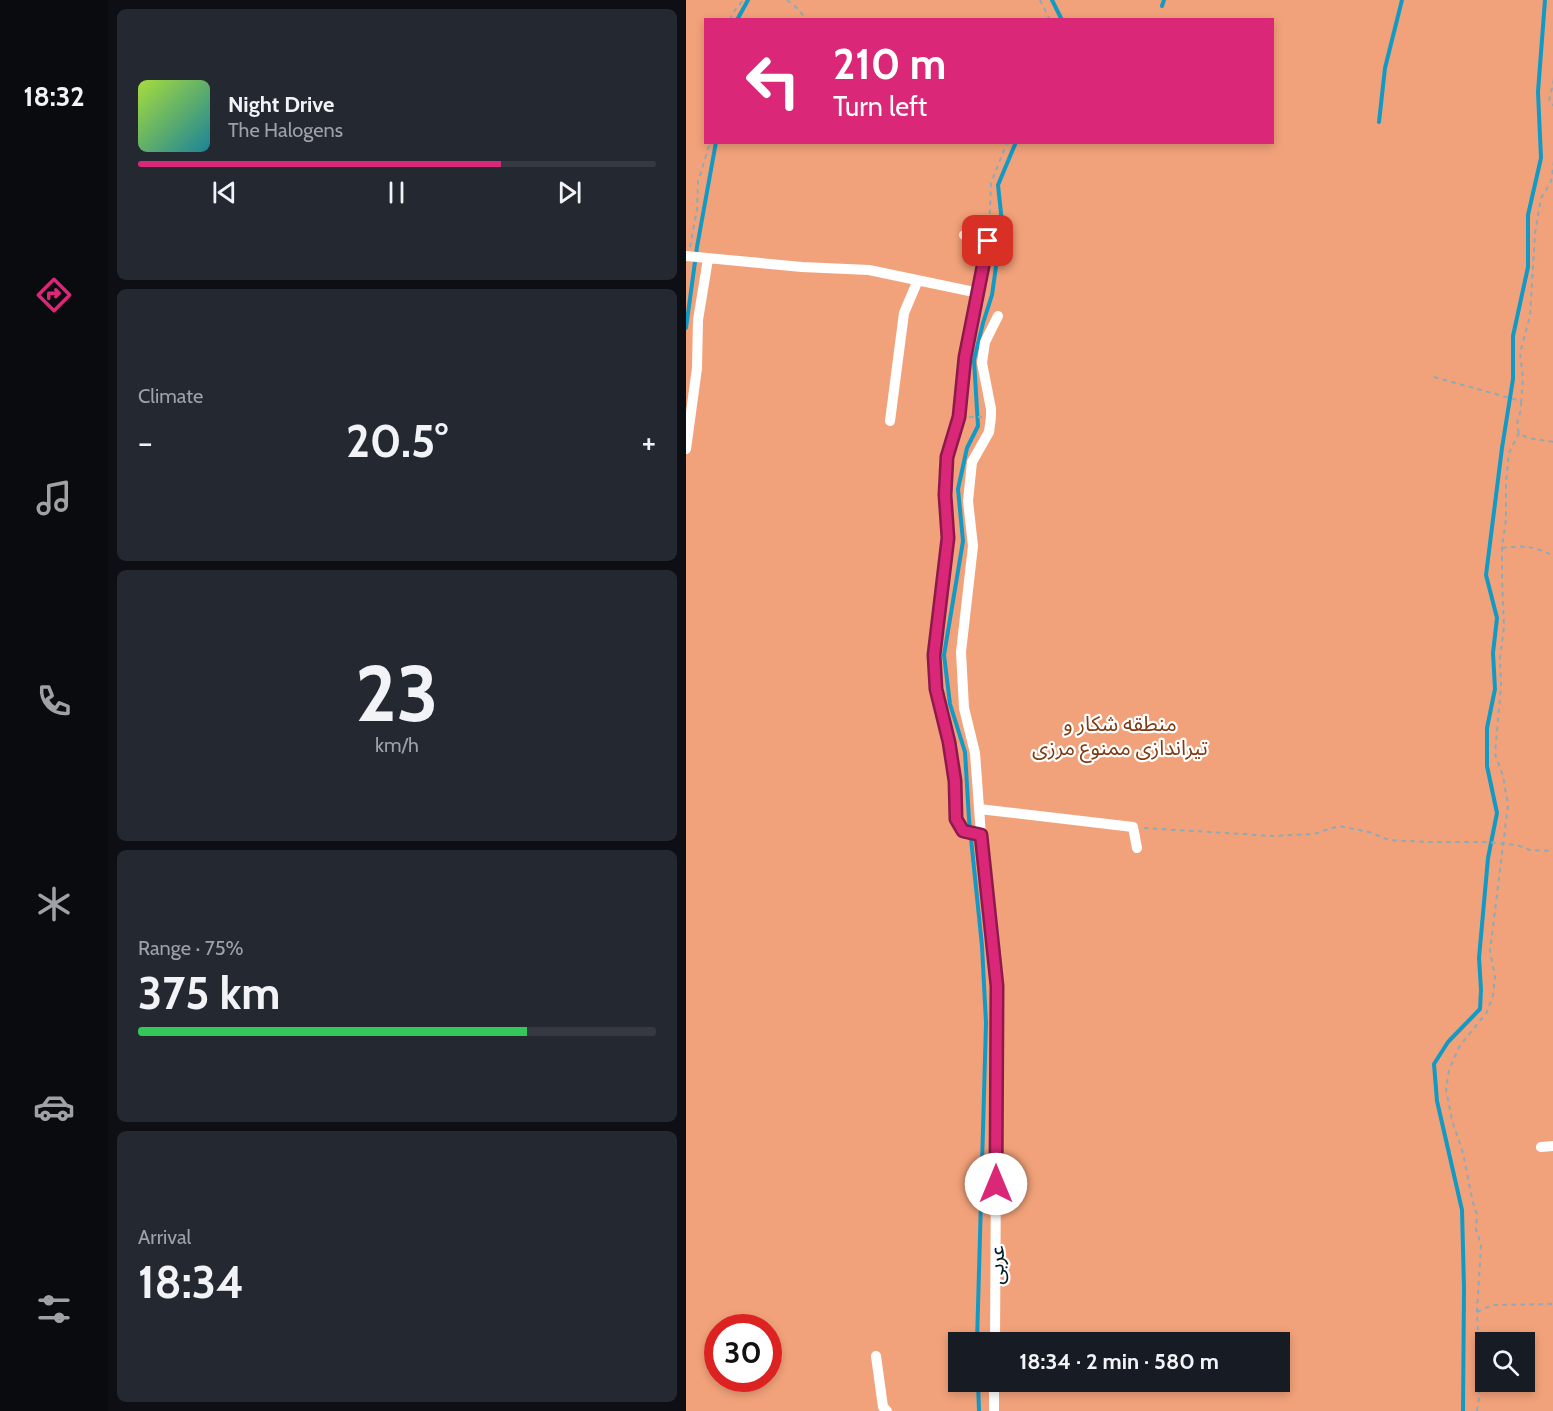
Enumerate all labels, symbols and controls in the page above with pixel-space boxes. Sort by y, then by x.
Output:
text: 210 m [833,38,946,90]
icon: left [734,42,812,120]
text: 18:32 [23,80,85,113]
text: Turn left [833,90,927,123]
text: Night Drive [228,91,334,118]
text: The Halogens [228,118,343,142]
icon: previous [208,176,241,209]
icon: pause [380,176,413,209]
icon: next [553,176,586,209]
pin [962,215,1013,266]
icon: arrive [971,224,1004,257]
icon: directions [33,274,75,316]
text: Climate [138,384,203,408]
text: 20.5° [346,414,448,468]
text: − [138,422,153,462]
text: + [641,422,656,462]
icon: music [33,477,75,519]
text: 23 [355,646,439,741]
icon: phone [33,680,75,722]
park label: منطقه شکار و تیراندازی ممنوع مرزی [1032,711,1208,763]
text: km/h [375,733,419,757]
icon: climate [33,883,75,925]
text: Range · 75% [138,936,244,960]
text: 375 km [138,966,280,1020]
icon: car [33,1086,75,1128]
position arrow [964,1152,1028,1216]
text: Arrival [138,1225,191,1249]
street label: عربی [983,1245,1009,1285]
text: 18:34 [138,1255,244,1309]
icon: filters [33,1288,75,1330]
speed limit sign: 30 [704,1314,782,1392]
map controls [1475,1332,1535,1392]
button: search [1475,1332,1535,1392]
text: 18:34 · 2 min · 580 m [1019,1348,1219,1375]

